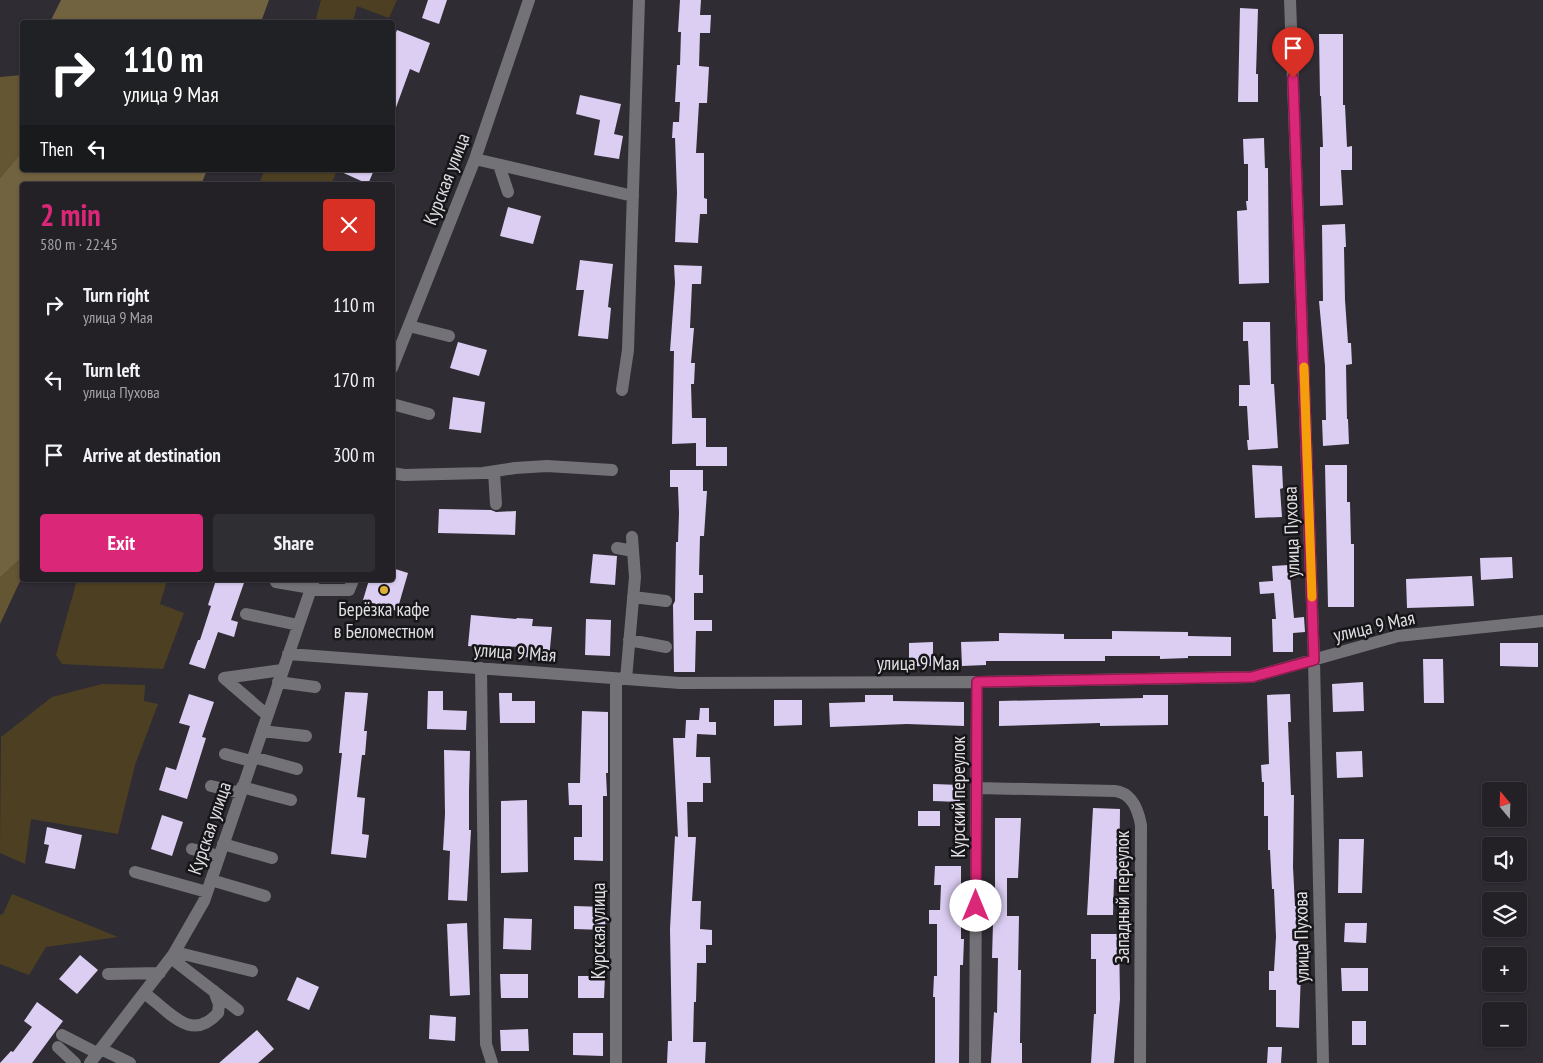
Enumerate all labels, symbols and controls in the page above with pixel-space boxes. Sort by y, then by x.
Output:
pin [1272,27,1314,78]
icon: arrive [1279,34,1307,62]
text: 110 m [123,36,204,82]
icon: right [40,40,105,105]
text: улица 9 Мая [123,80,219,108]
street label: Курская улица [417,130,475,228]
icon: left [83,135,111,163]
text: Then [40,137,73,161]
text: 2 min [40,195,101,234]
button: close [323,199,375,251]
text: 580 m · 22:45 [40,234,118,254]
text: Turn right [83,283,149,307]
icon: right [40,291,68,319]
text: 110 m [333,293,375,317]
text: улица 9 Мая [83,307,153,327]
text: Turn left [83,358,140,382]
icon: left [40,366,68,394]
text: 170 m [333,368,375,392]
text: улица Пухова [83,382,160,402]
icon: arrive [40,441,68,469]
text: Arrive at destination [83,443,221,467]
text: 300 m [333,443,375,467]
street label: улица Пухова [1277,486,1305,578]
button: Exit [40,514,203,572]
button: Share [213,514,375,572]
marker: Берёзка кафе в Беломестном [378,584,390,596]
place label: Берёзка кафе в Беломестном [334,597,434,643]
street label: улица 9 Мая [1331,605,1417,647]
street label: улица 9 Мая [473,637,557,667]
street label: улица 9 Мая [877,651,959,675]
street label: Курский переулок [946,736,970,858]
street label: Курская улица [182,778,236,878]
north arrow [1482,782,1528,828]
map controls [1482,782,1527,1047]
street label: Западный переулок [1110,830,1134,963]
button: sound [1482,837,1527,882]
position arrow [949,879,1001,931]
street label: Курская улица [586,883,610,979]
street label: улица Пухова [1288,891,1314,983]
button: layers [1482,892,1527,937]
button: + [1482,947,1527,992]
button: − [1482,1002,1527,1047]

